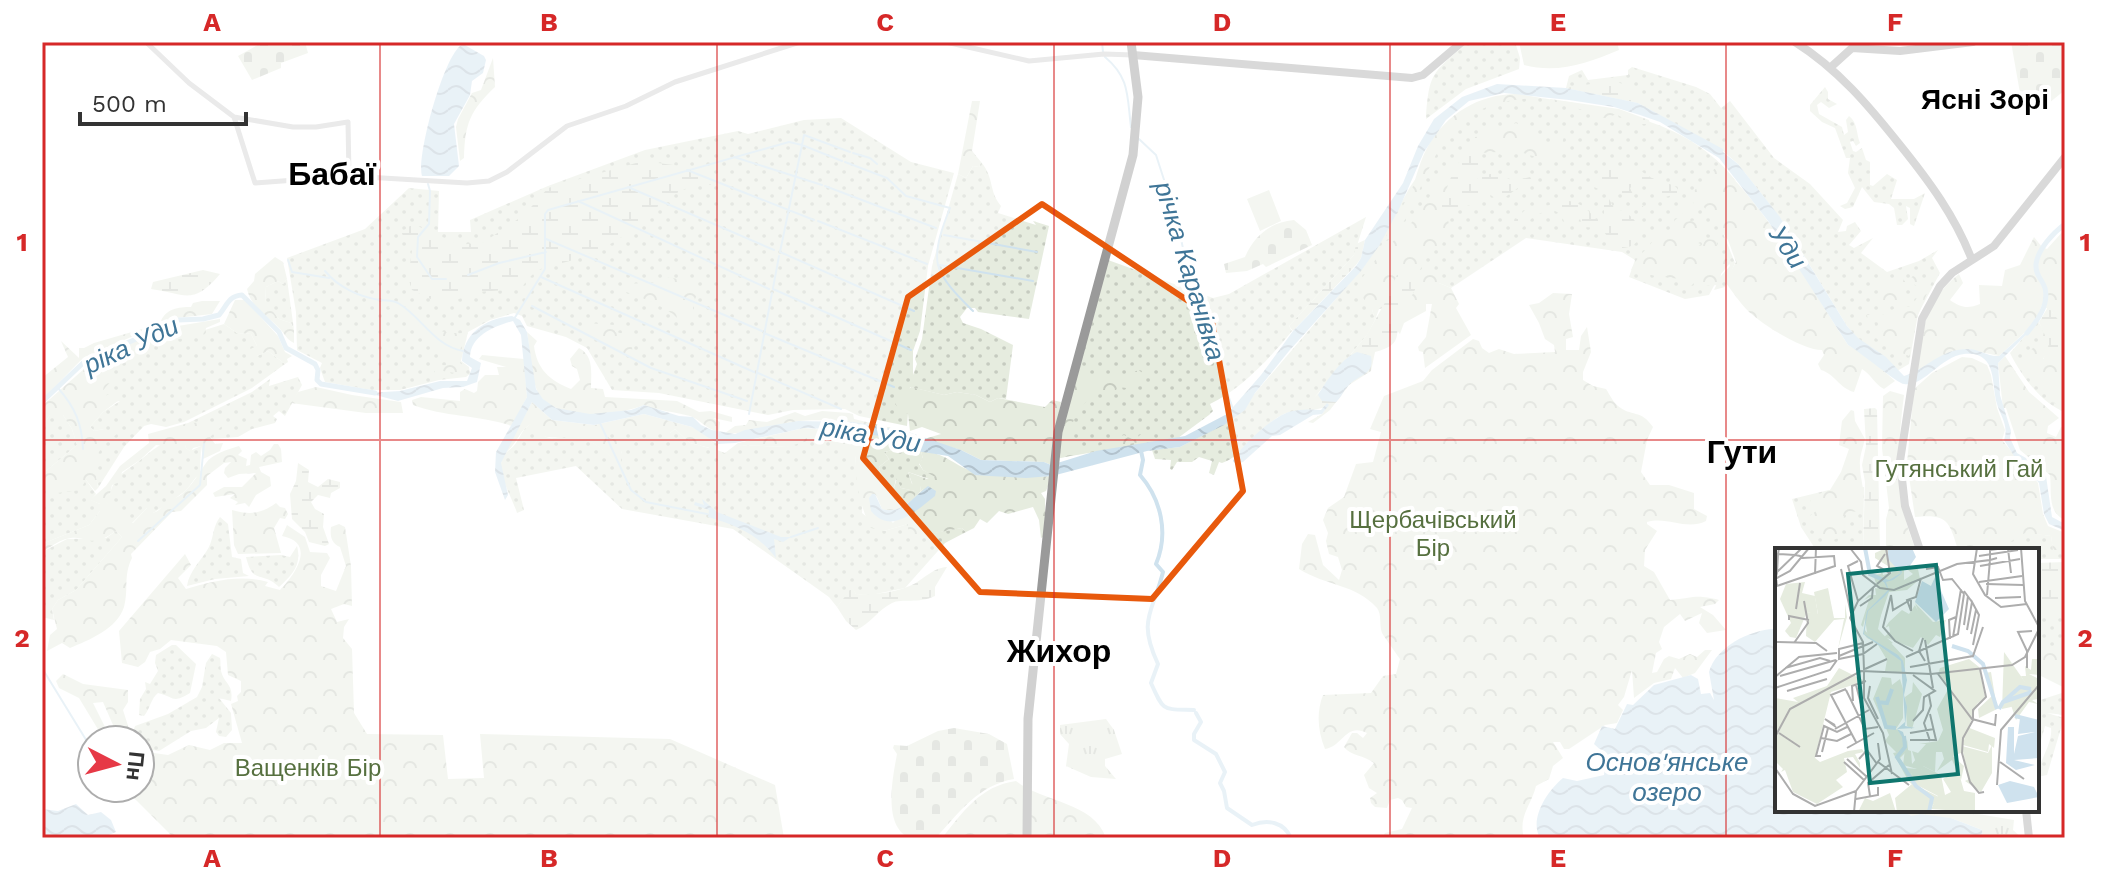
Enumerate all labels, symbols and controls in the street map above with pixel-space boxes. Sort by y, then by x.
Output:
text: A [203,7,221,37]
text: B [540,7,558,37]
text: C [876,7,894,37]
text: D [1213,7,1231,37]
text: E [1550,7,1566,37]
text: F [1887,7,1903,37]
scale bar [80,76,246,126]
district label: Ясні Зорі [1921,83,2049,116]
text: 500 m [92,90,167,118]
district label: Бабаї [288,155,377,193]
water label: річка Карачівка [1148,177,1231,364]
water label: Уди [1762,219,1813,274]
text: 1 [16,227,28,257]
text: 1 [2079,227,2091,257]
water label: ріка Уди [78,310,183,380]
water label: ріка Уди [818,411,923,459]
district label: Гути [1707,433,1777,471]
park label: Гутянський Гай [1874,455,2044,483]
park label: Щербачівський Бір [1349,506,1517,562]
inset map [1775,548,2039,812]
text: 2 [14,623,30,653]
text: 2 [2077,623,2093,653]
district label: Жихор [1006,632,1111,670]
north arrow [76,724,156,804]
water label: Основ'янське озеро [1585,747,1749,807]
text: Пн [121,750,149,782]
park label: Ващенків Бір [235,754,381,782]
text: A [203,843,221,873]
text: B [540,843,558,873]
text: C [876,843,894,873]
text: D [1213,843,1231,873]
text: E [1550,843,1566,873]
text: F [1887,843,1903,873]

